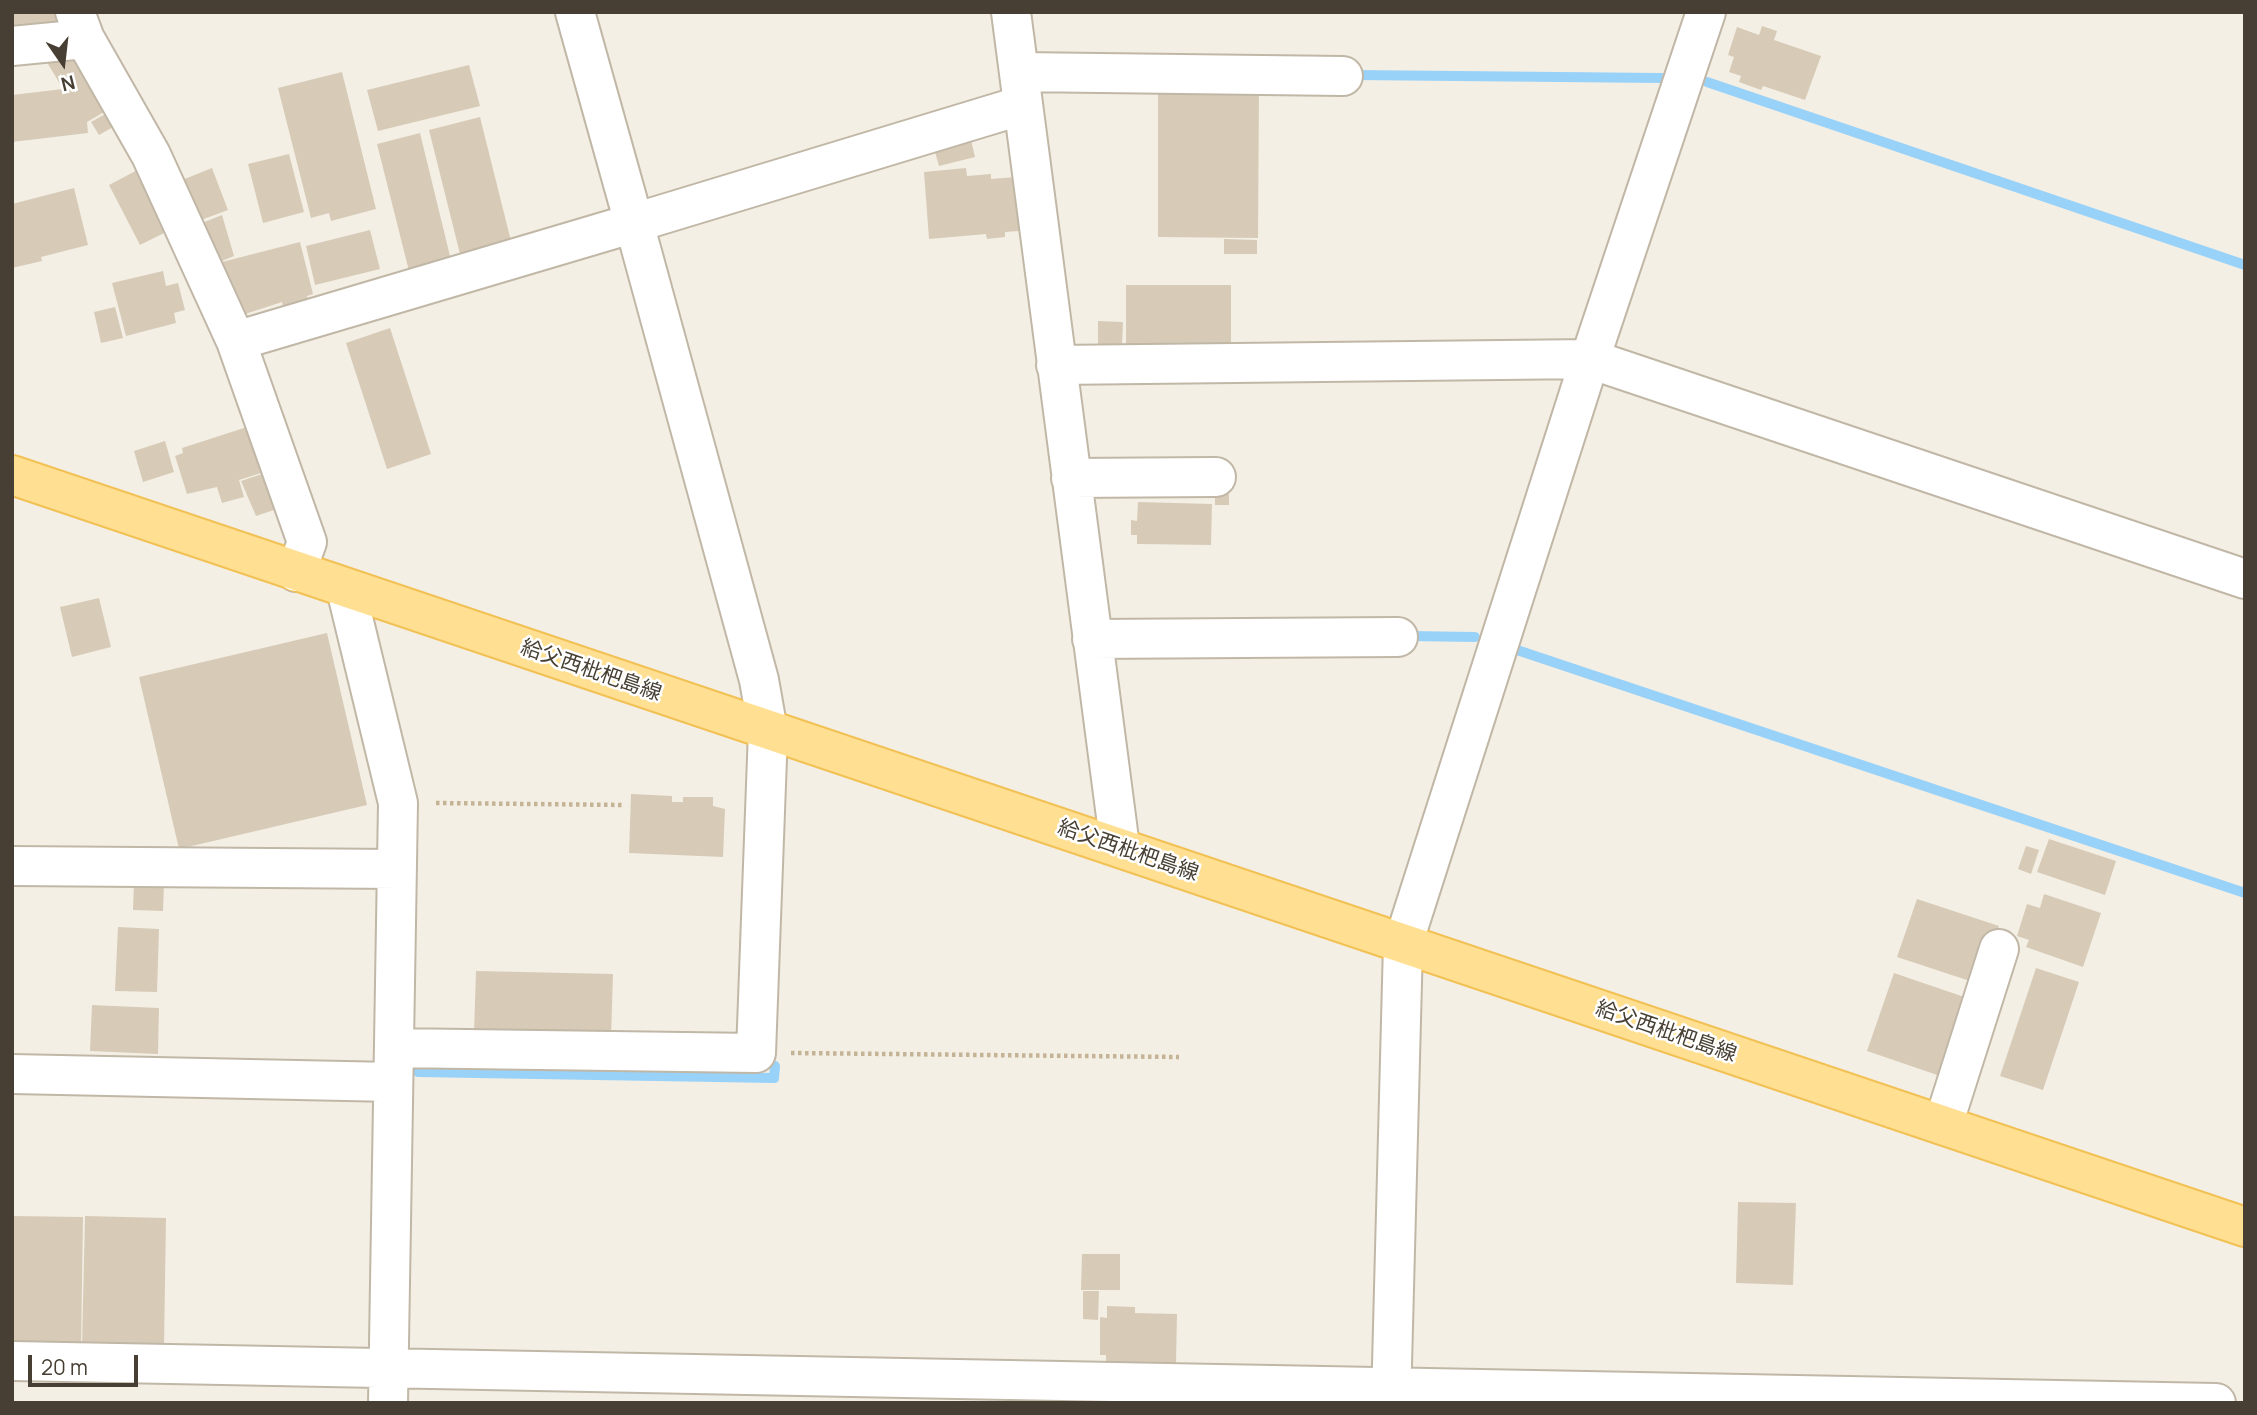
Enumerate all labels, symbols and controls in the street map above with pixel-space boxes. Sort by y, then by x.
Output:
north arrow [28,28,98,98]
text: N [58,69,78,98]
street label: 給父西枇杷島線 [517,635,665,707]
street label: 給父西枇杷島線 [1054,815,1202,887]
street label: 給父西枇杷島線 [1592,996,1740,1068]
scale bar [32,1342,142,1386]
text: 20 m [41,1353,88,1381]

